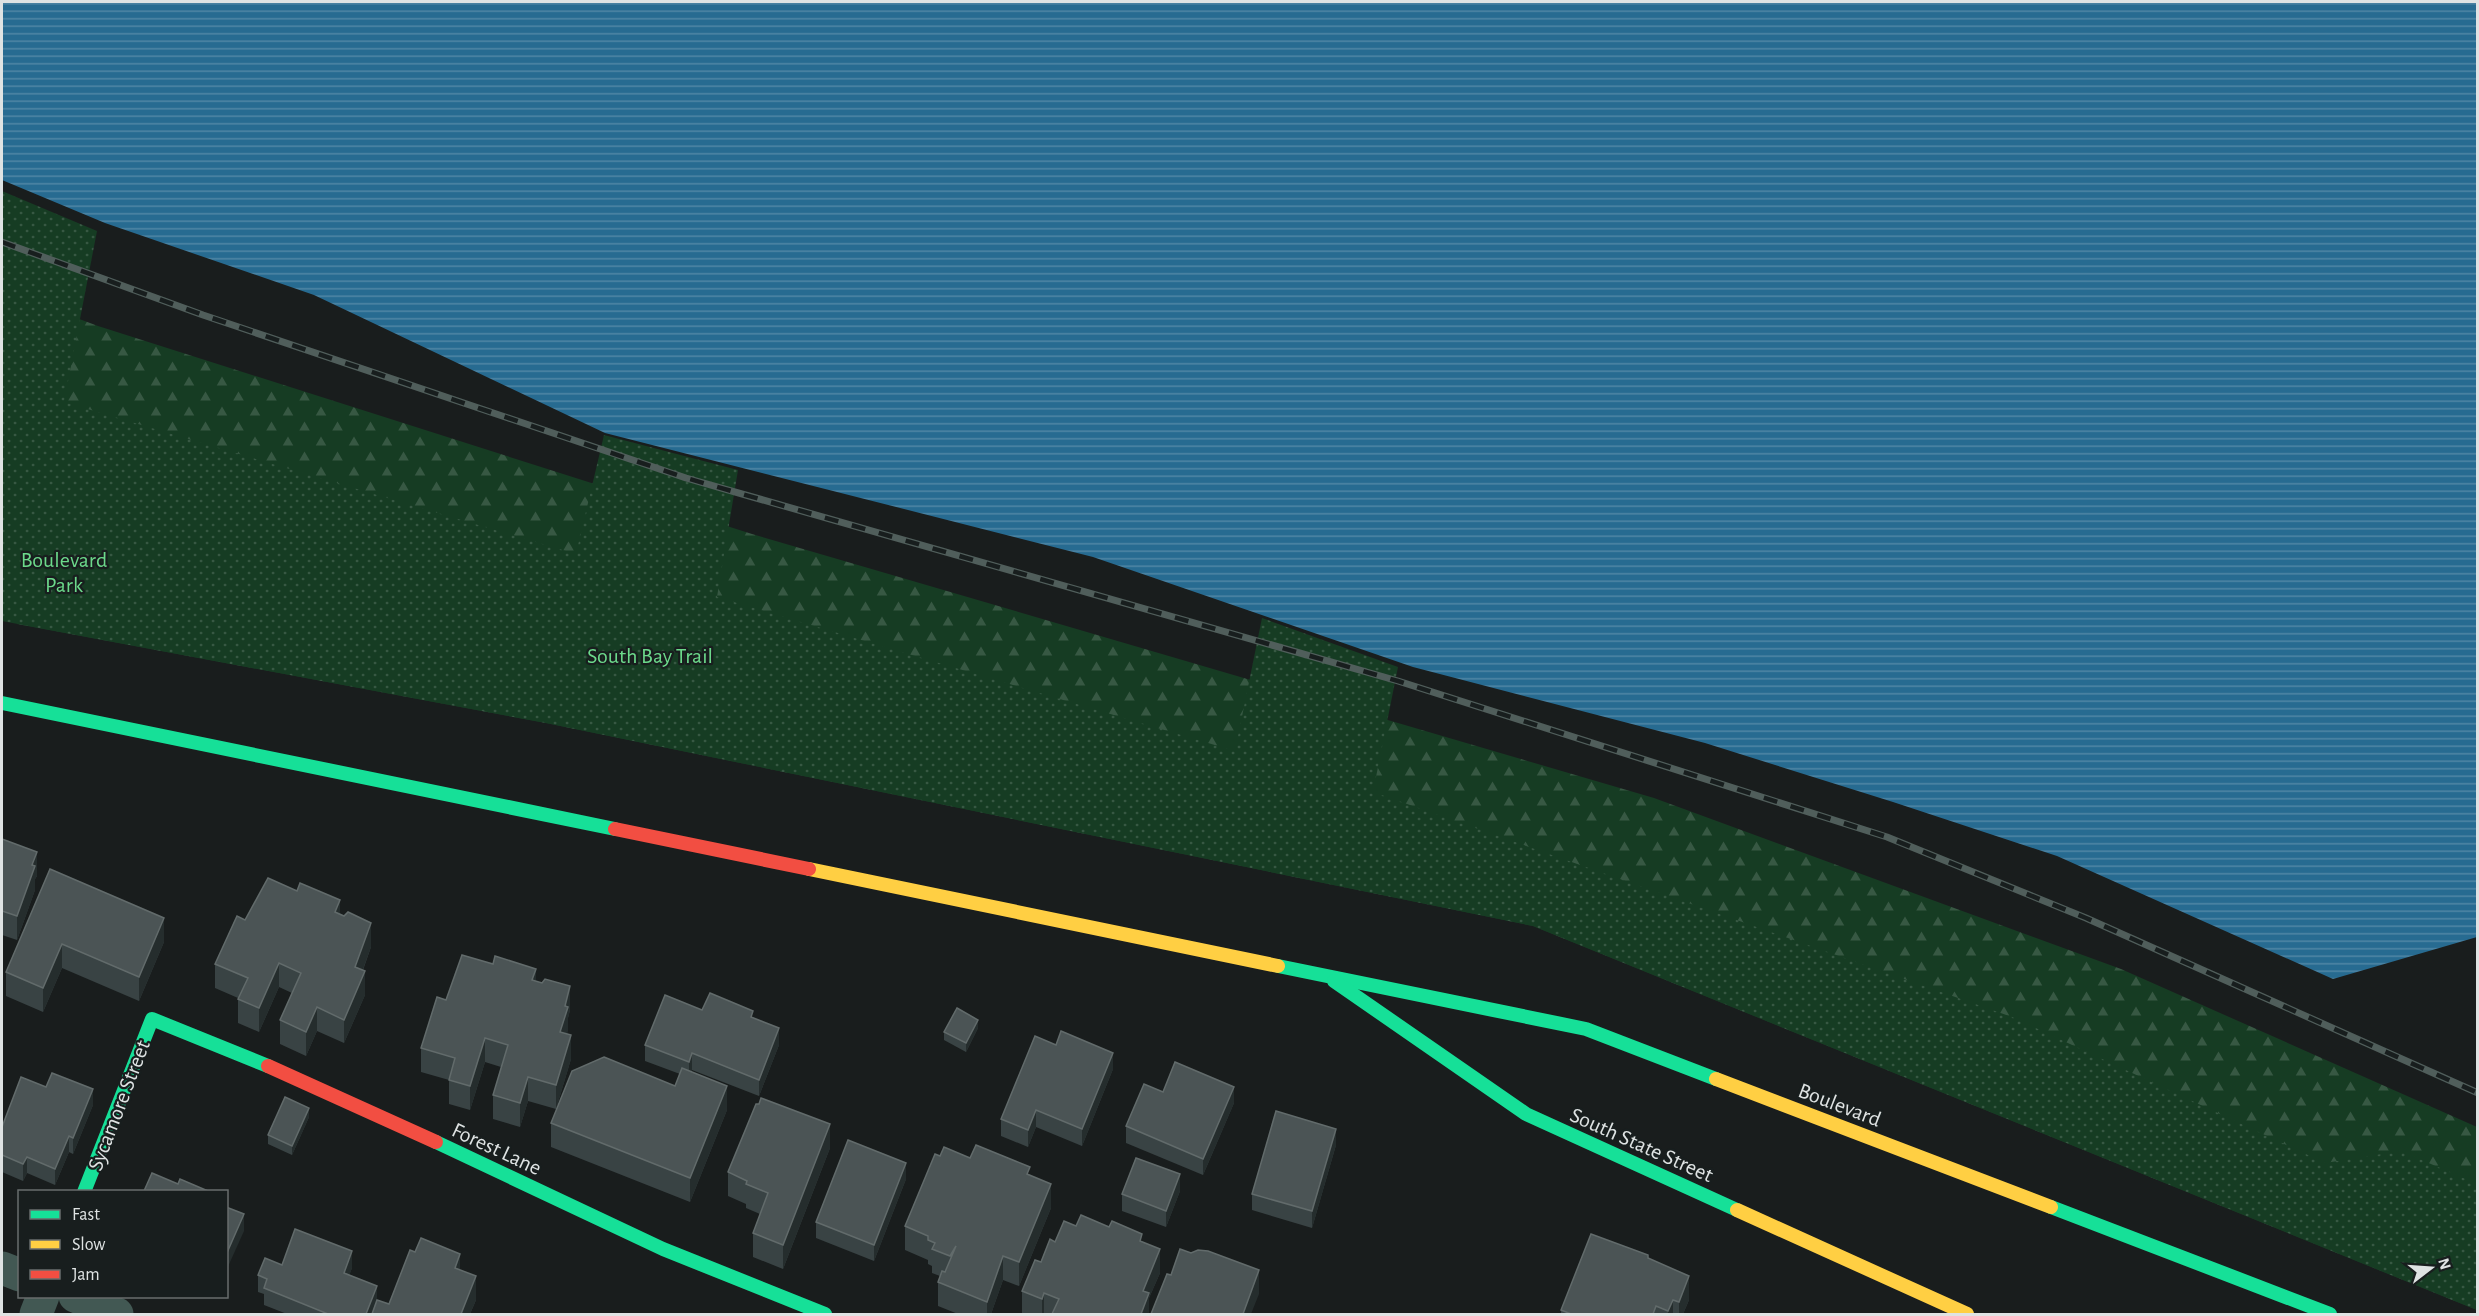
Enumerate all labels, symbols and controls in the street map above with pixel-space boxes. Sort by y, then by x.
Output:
park label: Boulevard Park [21,549,107,596]
park label: South Bay Trail [587,645,713,667]
street label: Sycamore Street [84,1037,154,1174]
street label: Boulevard [1795,1079,1884,1131]
street label: South State Street [1567,1104,1716,1186]
street label: Forest Lane [448,1119,545,1179]
legend [18,1190,228,1298]
text: Fast [72,1206,100,1224]
text: Slow [72,1236,105,1254]
north arrow [2401,1238,2461,1298]
text: N [2435,1256,2454,1272]
text: Jam [72,1266,100,1284]

